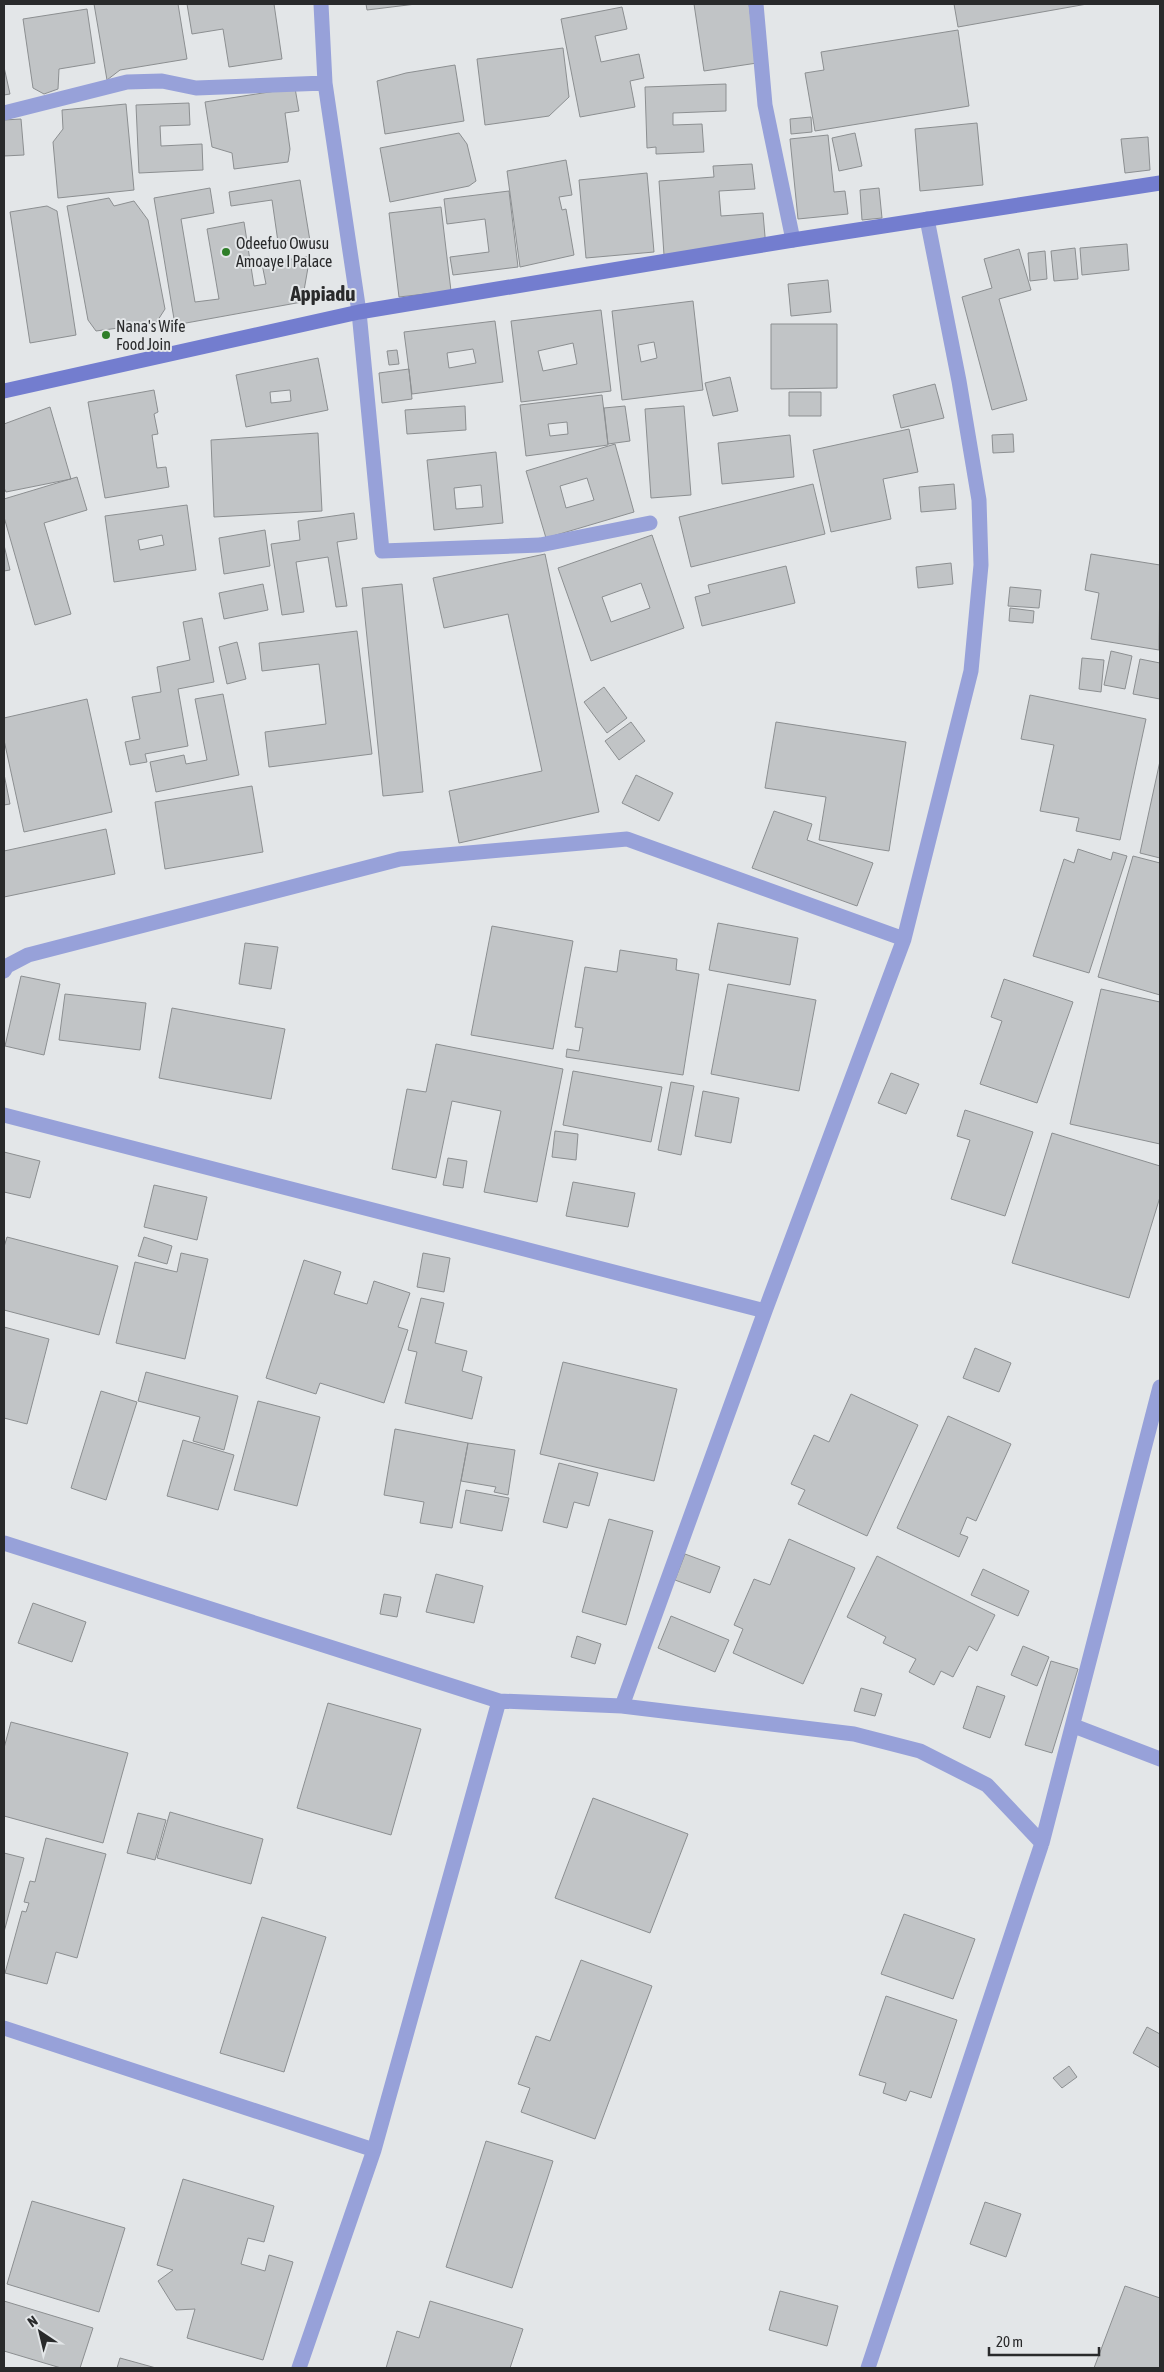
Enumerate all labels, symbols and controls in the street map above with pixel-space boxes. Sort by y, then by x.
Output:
place label: Odeefuo Owusu Amoaye I Palace [236,234,332,271]
marker: Odeefuo Owusu Amoaye I Palace [220,246,232,258]
district label: Appiadu [290,281,355,305]
place label: Nana's Wife Food Join [116,317,186,353]
marker: Nana's Wife Food Join [100,329,112,341]
north arrow [15,2307,65,2357]
text: N [25,2312,41,2330]
scale bar [989,2324,1099,2356]
text: 20 m [996,2333,1023,2350]

